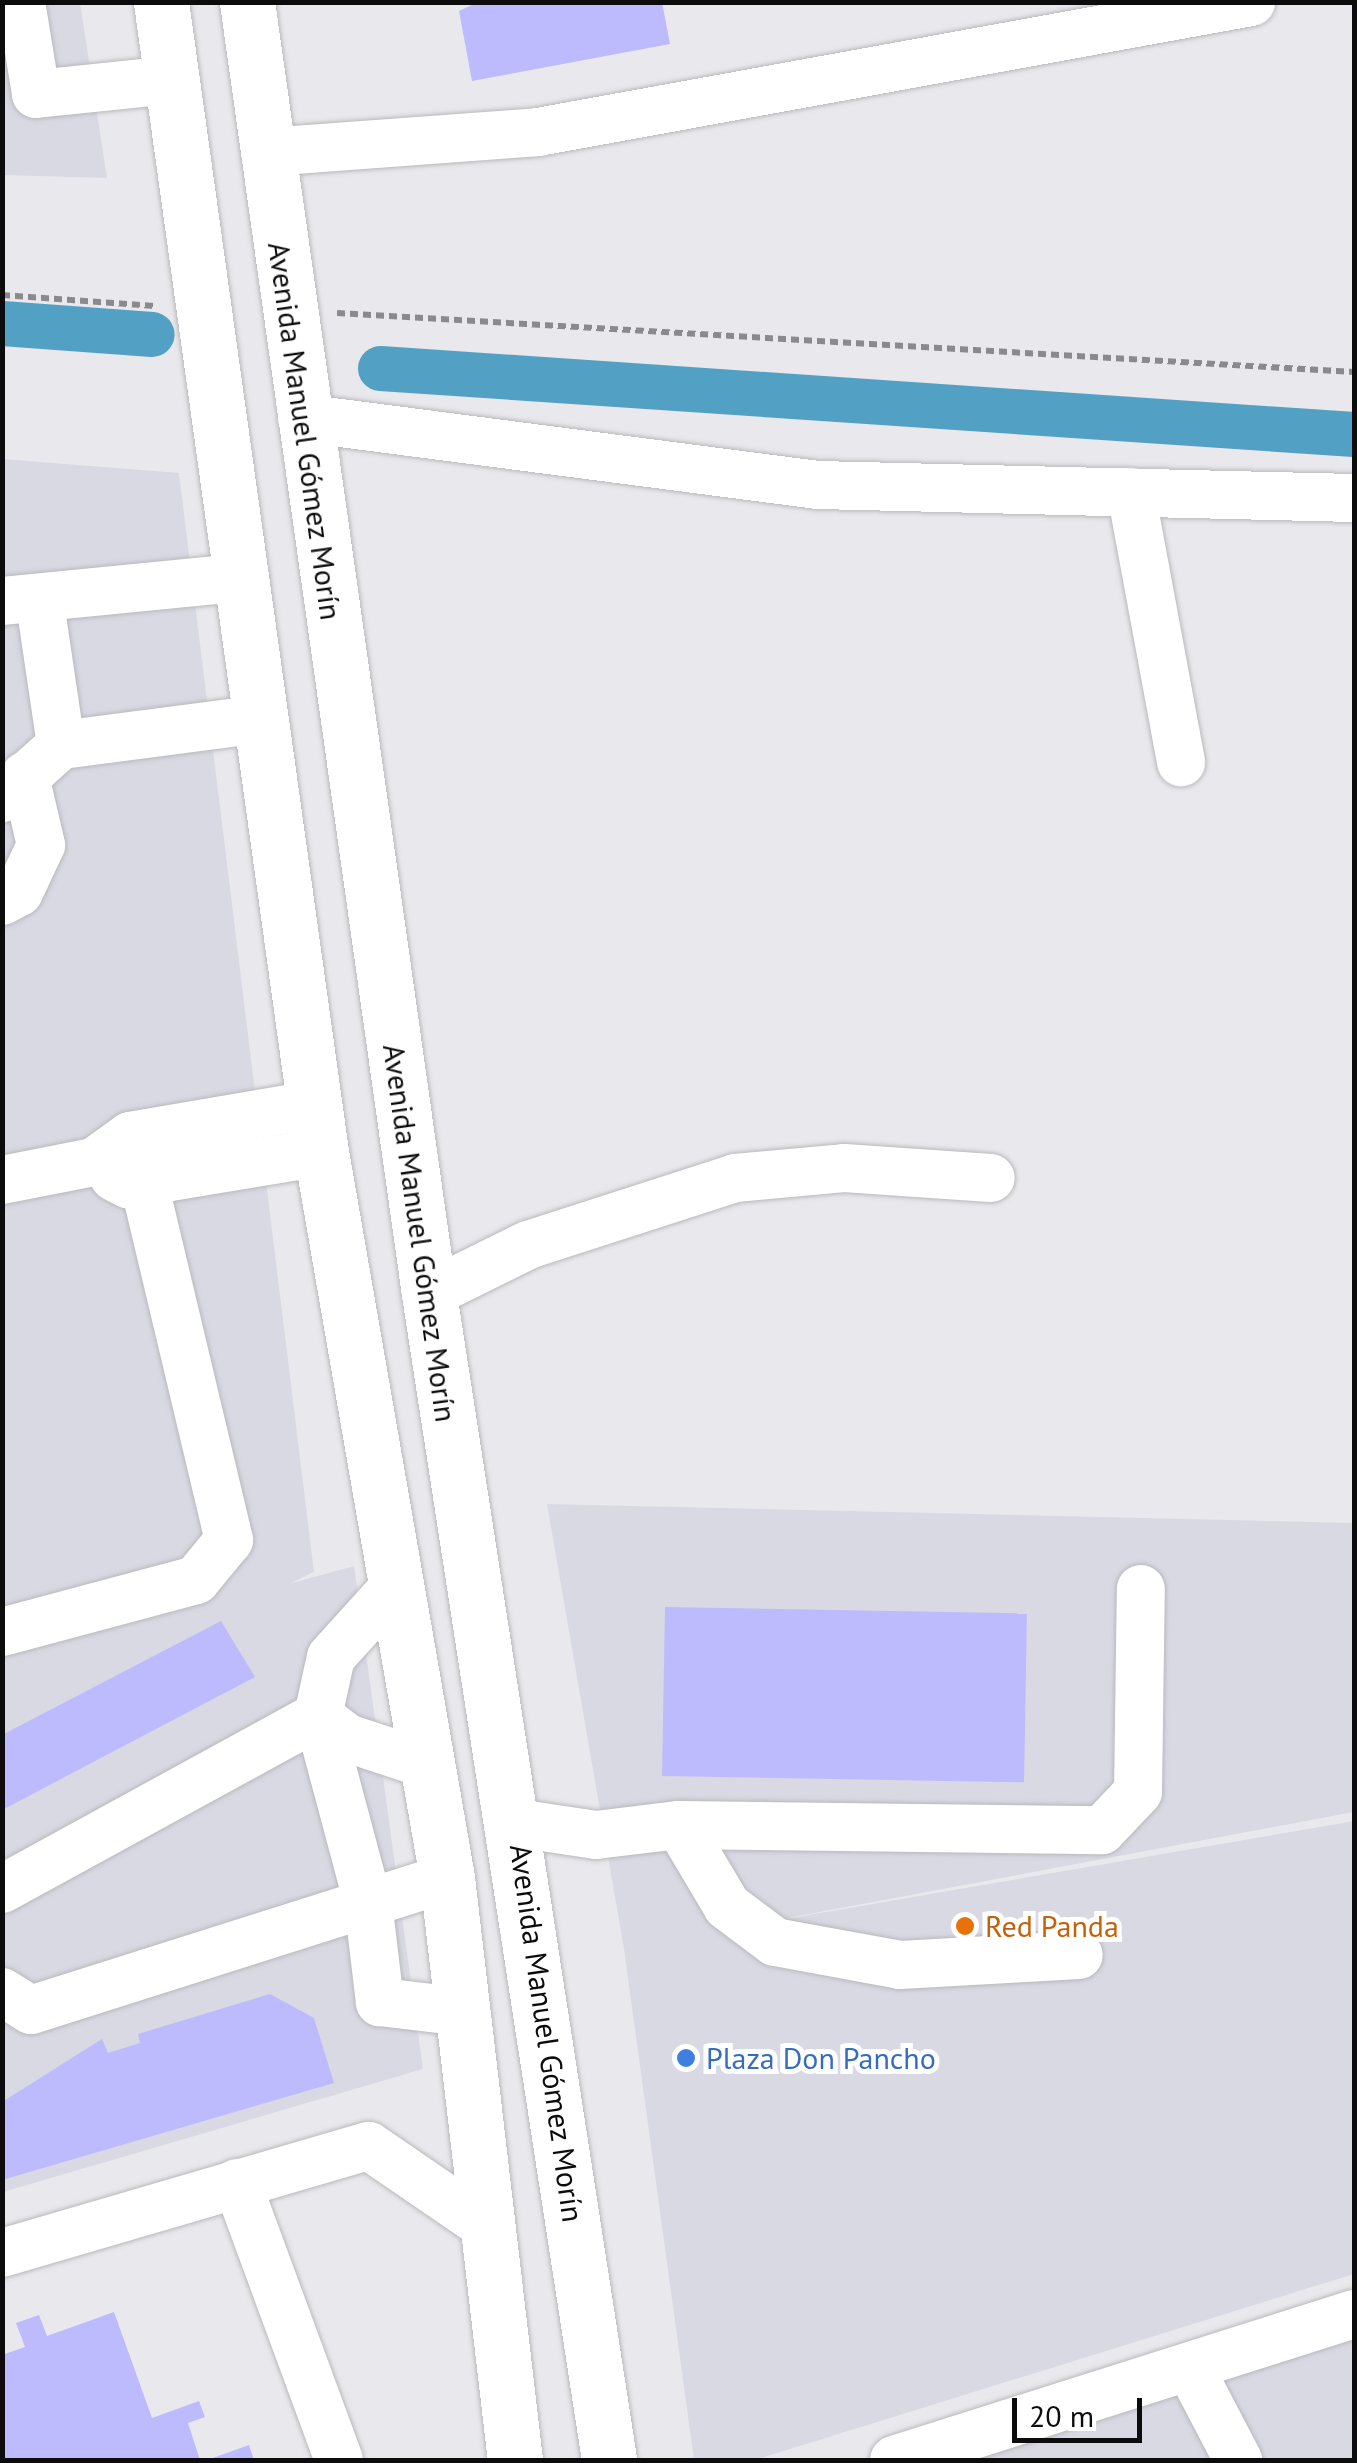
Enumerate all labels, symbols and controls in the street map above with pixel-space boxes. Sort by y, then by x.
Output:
street label: Avenida Manuel Gómez Morín [261,239,349,623]
street label: Avenida Manuel Gómez Morín [376,1041,464,1425]
street label: Avenida Manuel Gómez Morín [503,1841,591,2225]
place label: Red Panda [985,1908,1119,1944]
marker: Red Panda [954,1915,976,1937]
place label: Plaza Don Pancho [706,2040,936,2076]
marker: Plaza Don Pancho [675,2047,697,2069]
scale bar [1017,2378,1147,2440]
text: 20 m [1029,2396,1094,2435]

